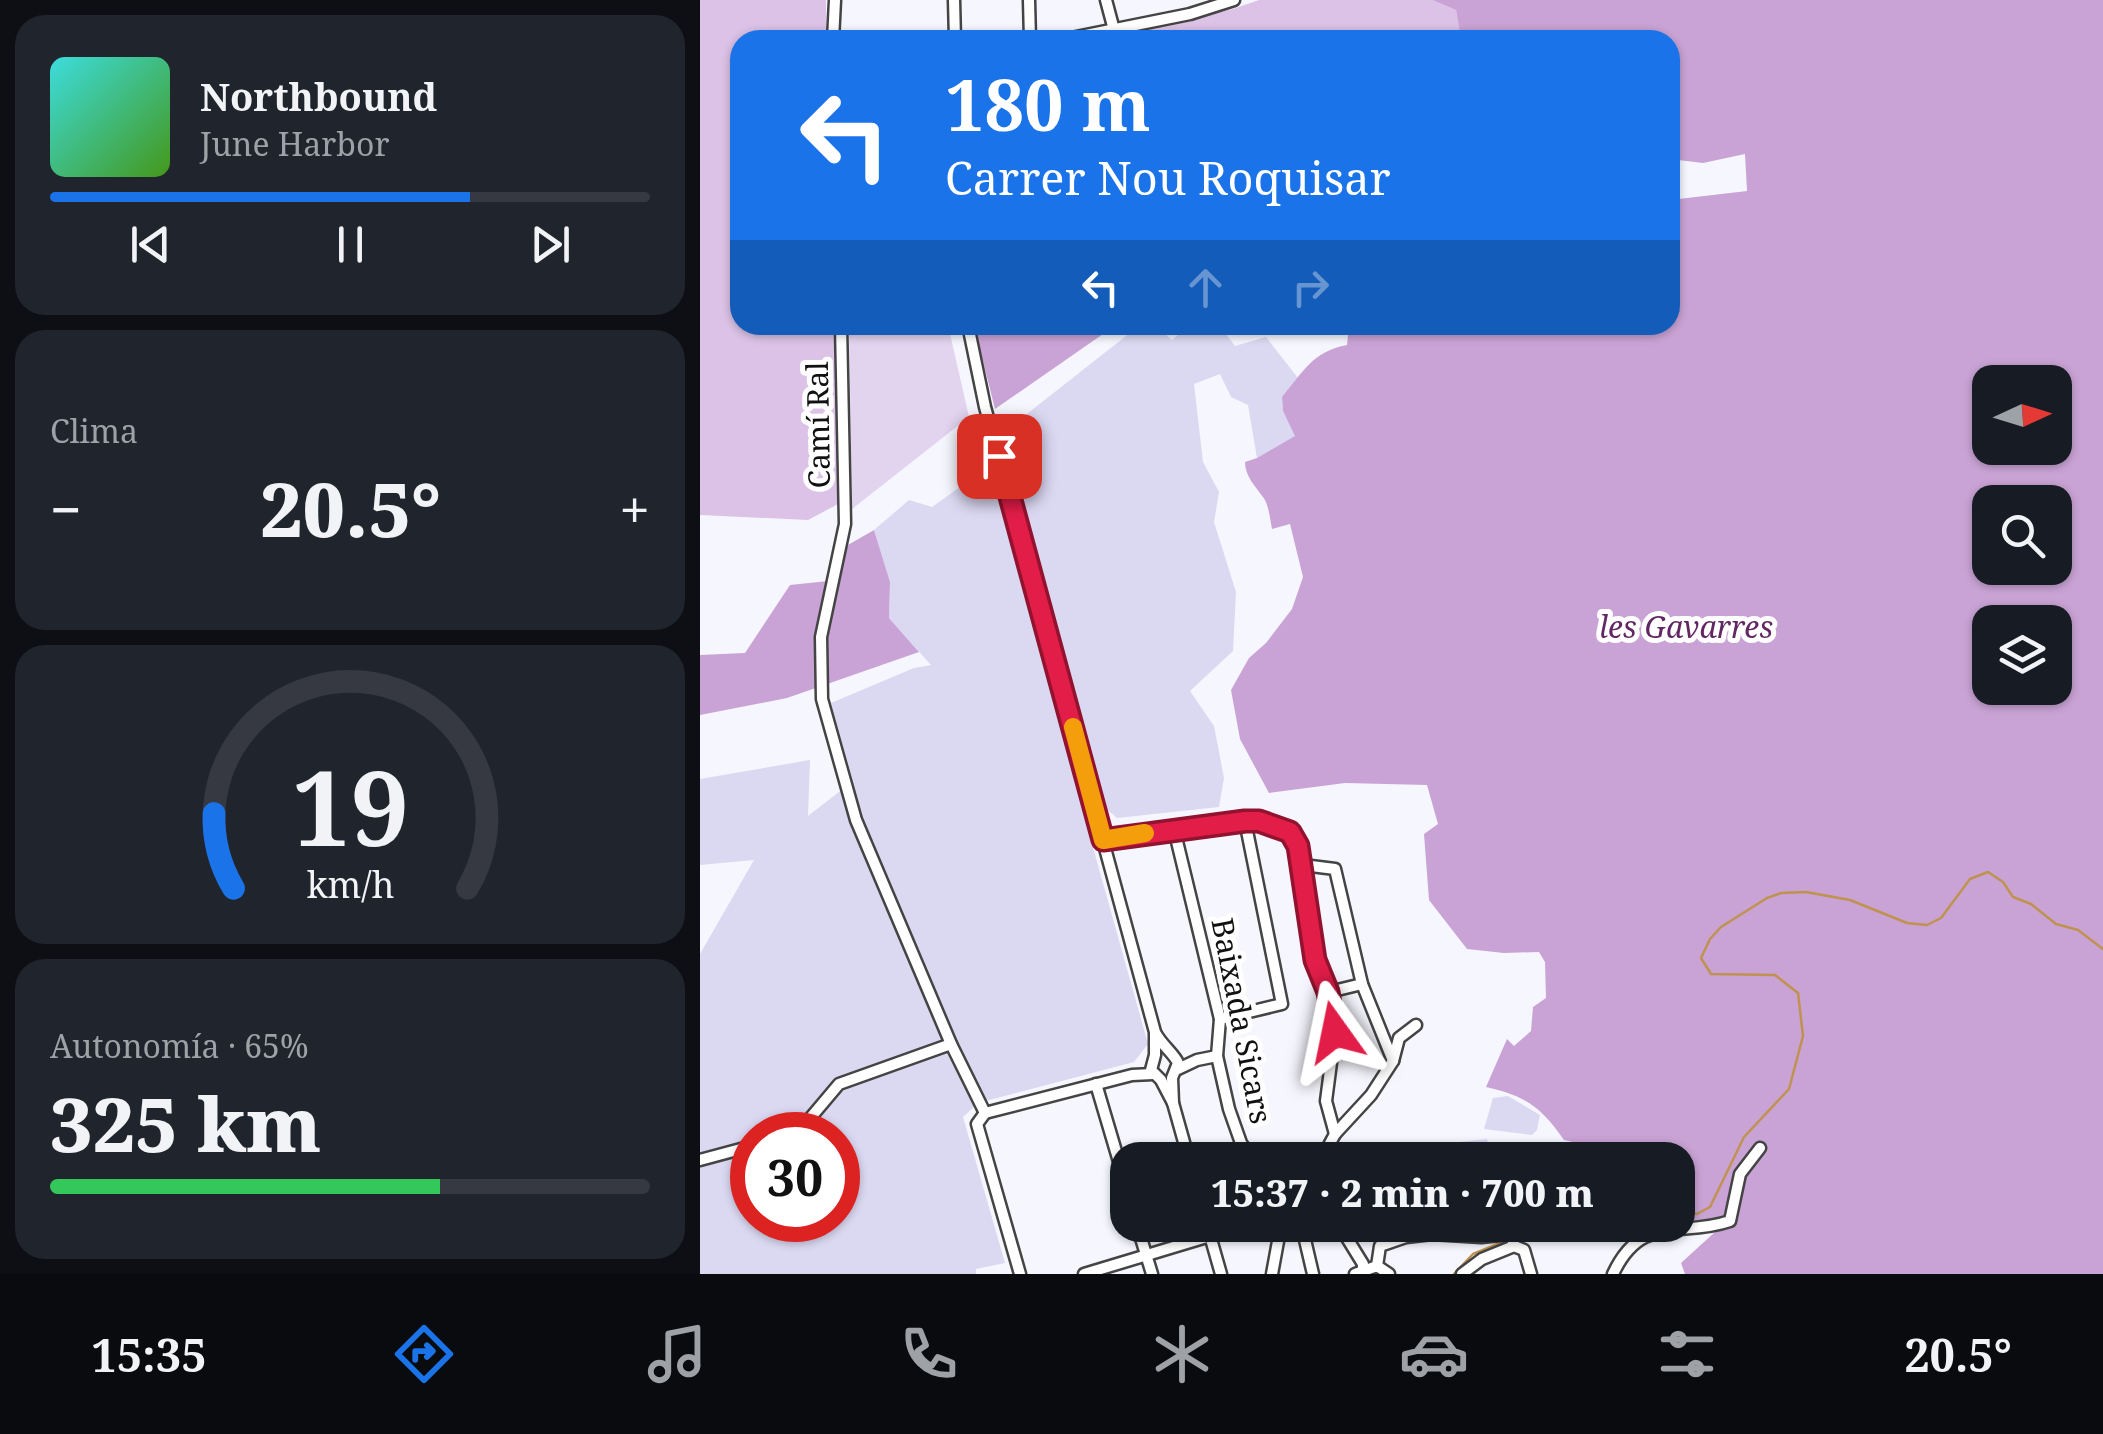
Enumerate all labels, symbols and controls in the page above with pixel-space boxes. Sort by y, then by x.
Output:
text: 180 m [945,56,1151,152]
text: Northbound [200,70,437,122]
icon: left [780,70,910,200]
text: June Harbor [200,122,389,165]
text: Carrer Nou Roquisar [945,147,1391,208]
icon: previous [123,217,178,272]
icon: pause [323,217,378,272]
icon: next [523,217,578,272]
icon: left [1073,260,1128,315]
icon: ahead [1178,260,1233,315]
icon: right [1283,260,1338,315]
street label: Camí Ral [796,361,839,489]
north arrow [1972,365,2072,465]
map controls [1972,365,2072,705]
text: Clima [50,409,138,452]
pin [957,414,1042,499]
icon: arrive [972,429,1027,484]
text: 20.5° [260,457,441,559]
text: − [50,471,82,546]
text: + [619,471,650,546]
button: search [1972,485,2072,585]
button: layers [1972,605,2072,705]
park label: les Gavarres [1599,606,1773,647]
text: 19 [291,735,409,876]
text: km/h [306,860,394,908]
street label: Baixada Sicars [1202,914,1283,1127]
position arrow [1283,980,1387,1084]
text: Autonomía · 65% [50,1024,309,1067]
text: 325 km [50,1072,322,1174]
speed limit sign: 30 [730,1112,860,1242]
text: 15:37 · 2 min · 700 m [1211,1166,1594,1218]
icon: directions [389,1319,459,1389]
icon: music [642,1319,712,1389]
icon: phone [894,1319,964,1389]
icon: climate [1147,1319,1217,1389]
icon: car [1399,1319,1469,1389]
icon: filters [1652,1319,1722,1389]
text: 15:35 [91,1324,207,1385]
text: 20.5° [1904,1324,2012,1385]

